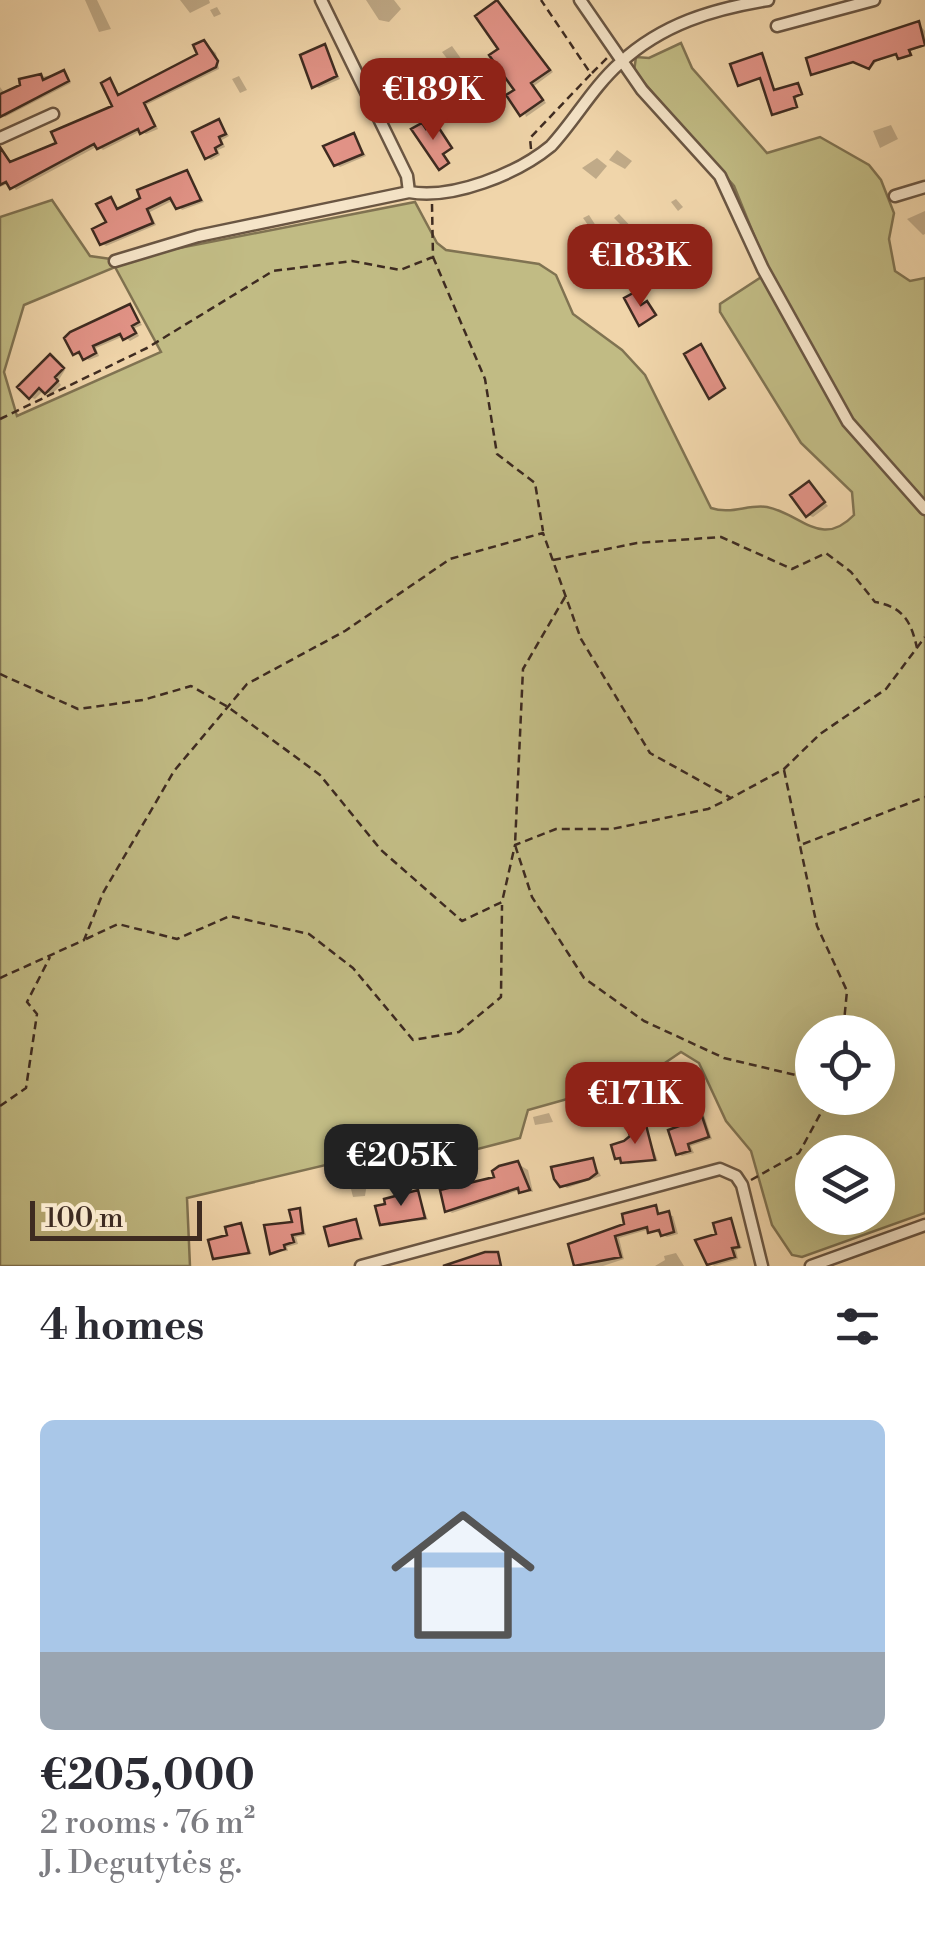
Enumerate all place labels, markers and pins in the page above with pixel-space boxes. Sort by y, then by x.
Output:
pin: €189K [363,58,503,143]
pin: €183K [570,224,710,309]
pin: €171K [565,1062,705,1147]
pin: €205K [331,1124,471,1209]

